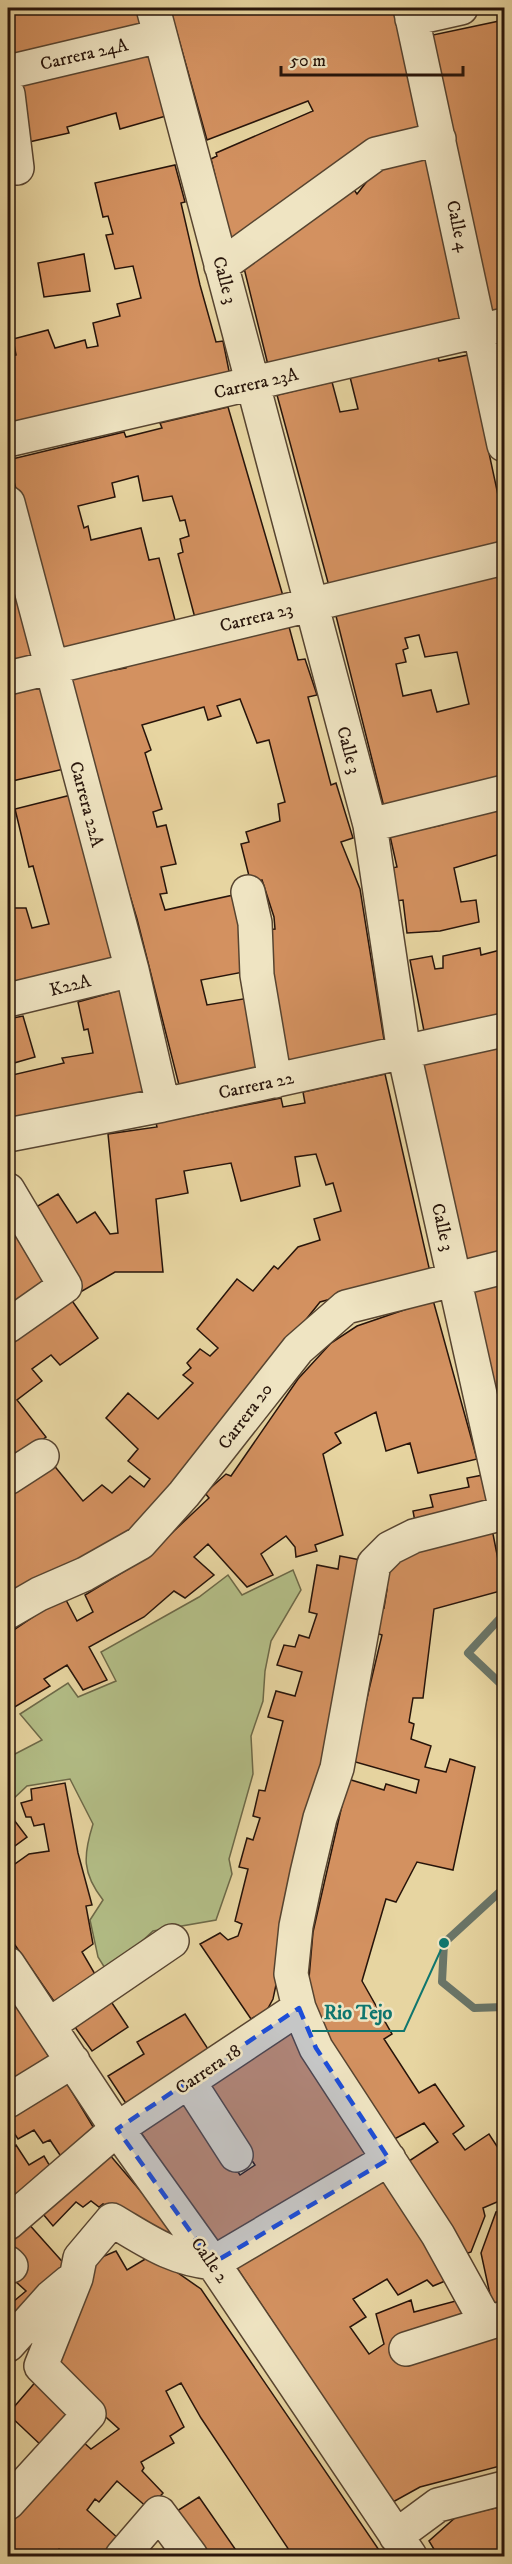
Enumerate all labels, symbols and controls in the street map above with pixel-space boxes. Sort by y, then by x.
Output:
street label: Carrera 24A [38,34,131,76]
scale bar [281,39,462,77]
text: 50 m [290,50,326,72]
street label: Calle 4 [441,198,473,255]
street label: Calle 3 [207,254,241,306]
street label: Carrera 23A [212,363,301,404]
street label: Carrera 23 [218,598,295,638]
street label: Calle 3 [331,724,365,776]
street label: Carrera 22A [64,759,108,850]
street label: K22A [47,970,94,1002]
street label: Carrera 22 [217,1067,296,1105]
street label: Calle 3 [426,1201,458,1253]
street label: Carrera 20 [214,1379,278,1454]
callout: Rio Tejo [312,1993,404,2031]
text: Rio Tejo [324,2001,392,2026]
street label: Carrera 18 [172,2040,246,2100]
street label: Calle 2 [186,2234,233,2288]

